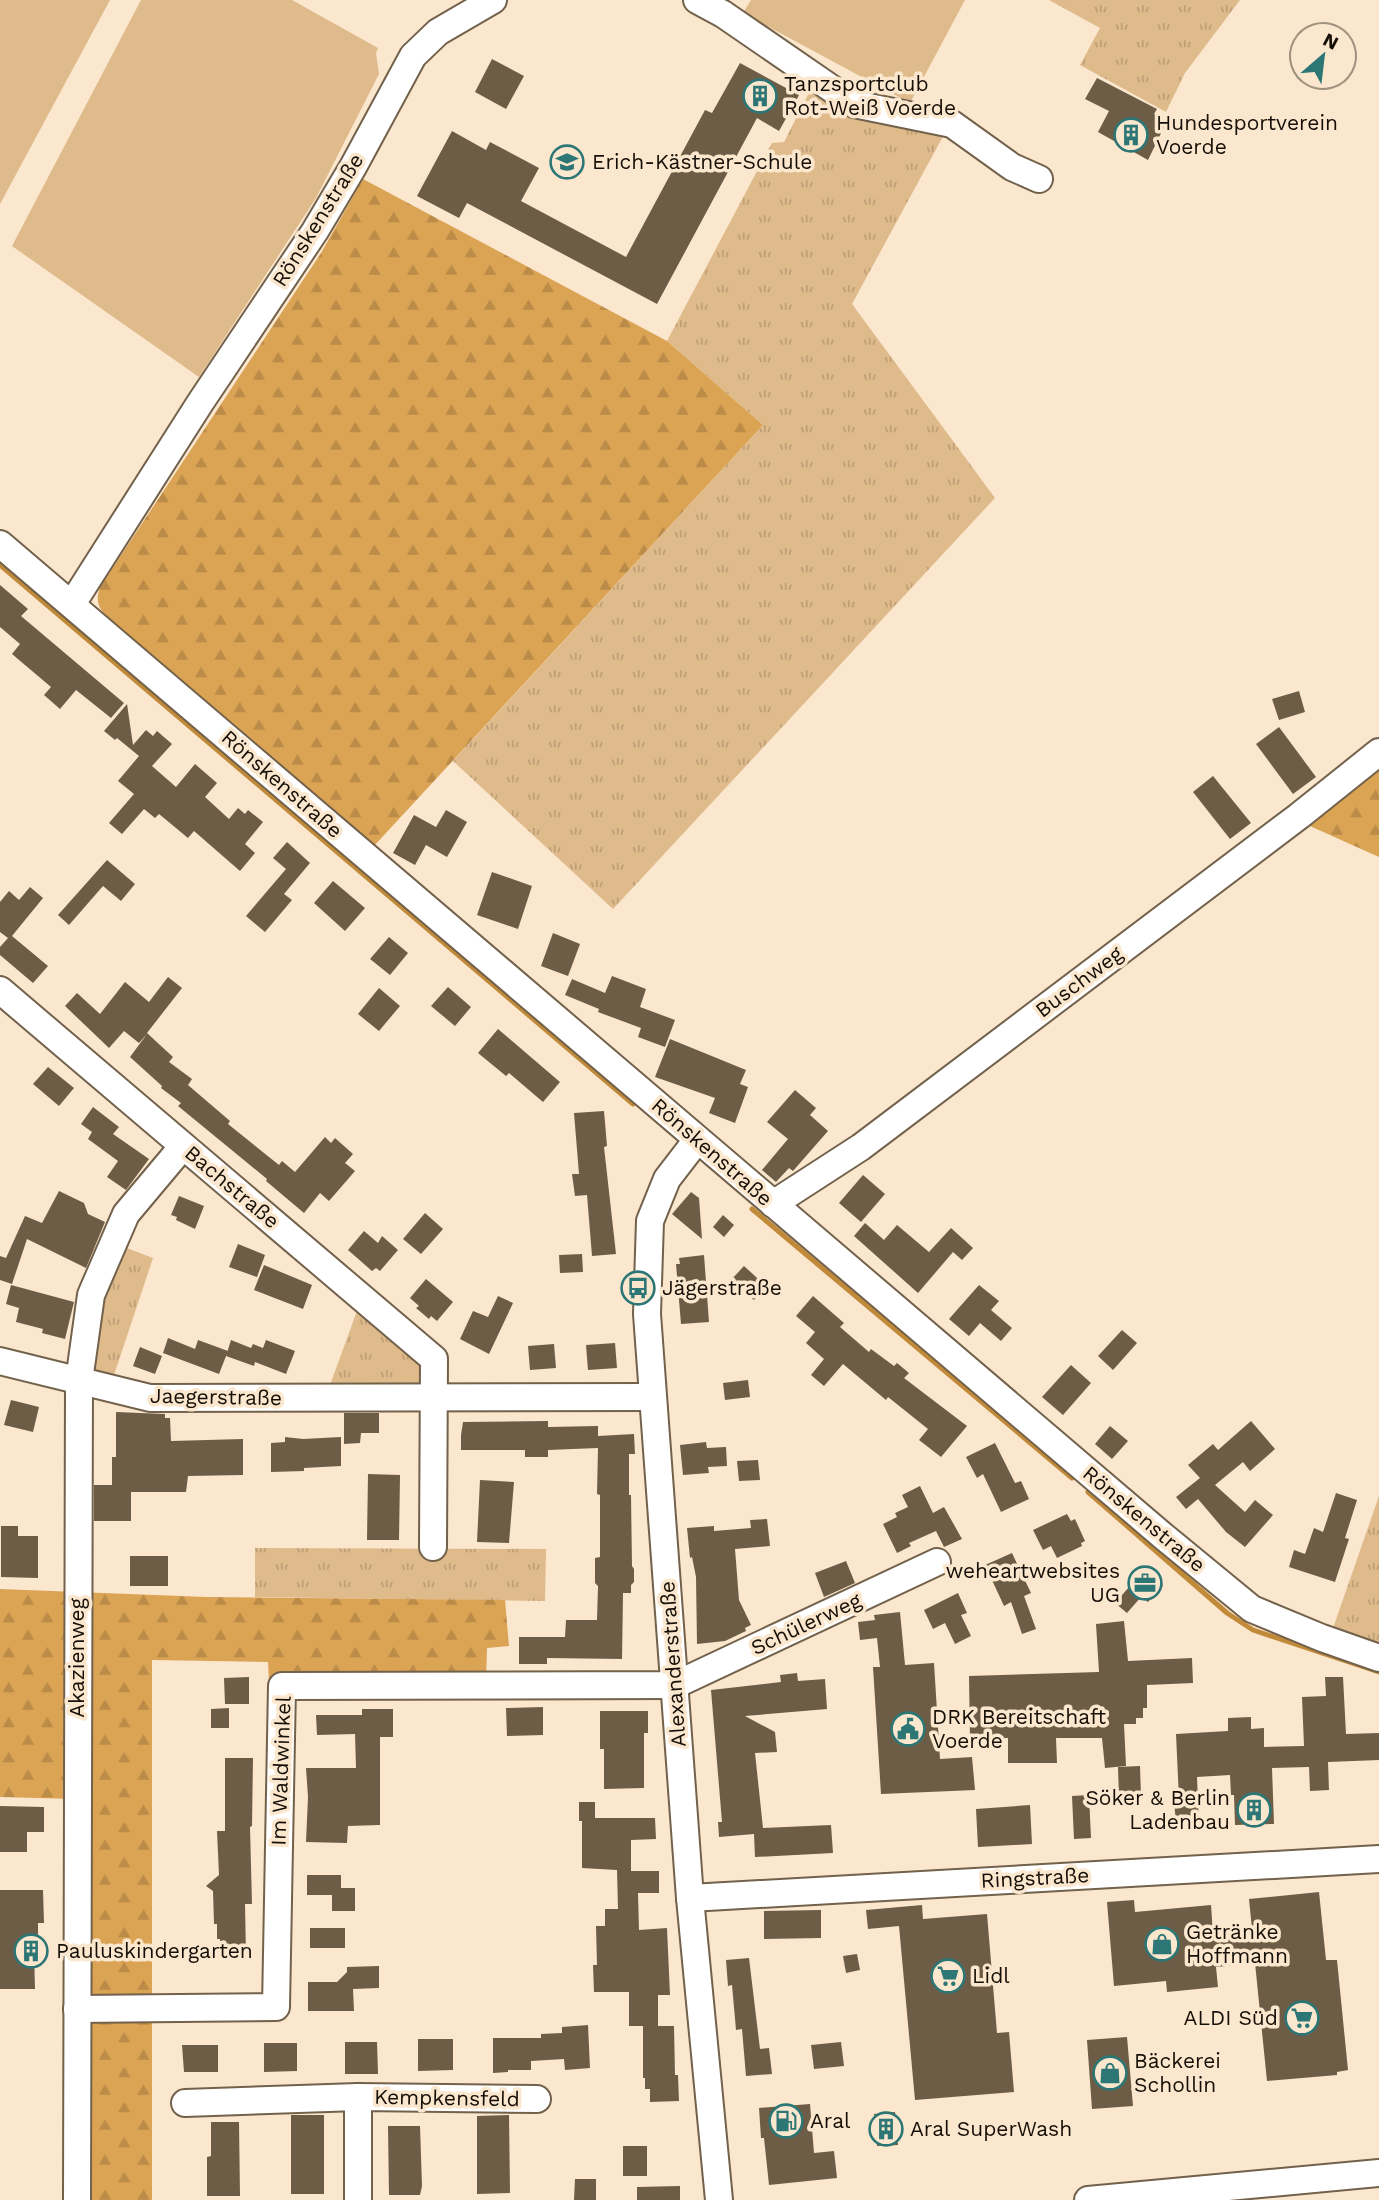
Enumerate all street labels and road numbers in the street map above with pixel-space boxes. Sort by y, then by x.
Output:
street label: Rönskenstraße [267,149,368,291]
street label: Rönskenstraße [217,724,348,843]
street label: Buschweg [1030,940,1128,1023]
street label: Rönskenstraße [647,1092,778,1211]
street label: Bachstraße [180,1140,285,1233]
street label: Jaegerstraße [150,1383,282,1410]
street label: Rönskenstraße [1078,1460,1211,1577]
street label: Alexanderstraße [654,1580,691,1748]
street label: Schülerweg [747,1587,866,1660]
street label: Akazienweg [64,1597,89,1718]
street label: Im Waldwinkel [265,1695,296,1846]
street label: Ringstraße [980,1862,1090,1893]
street label: Kempkensfeld [374,2084,520,2111]

